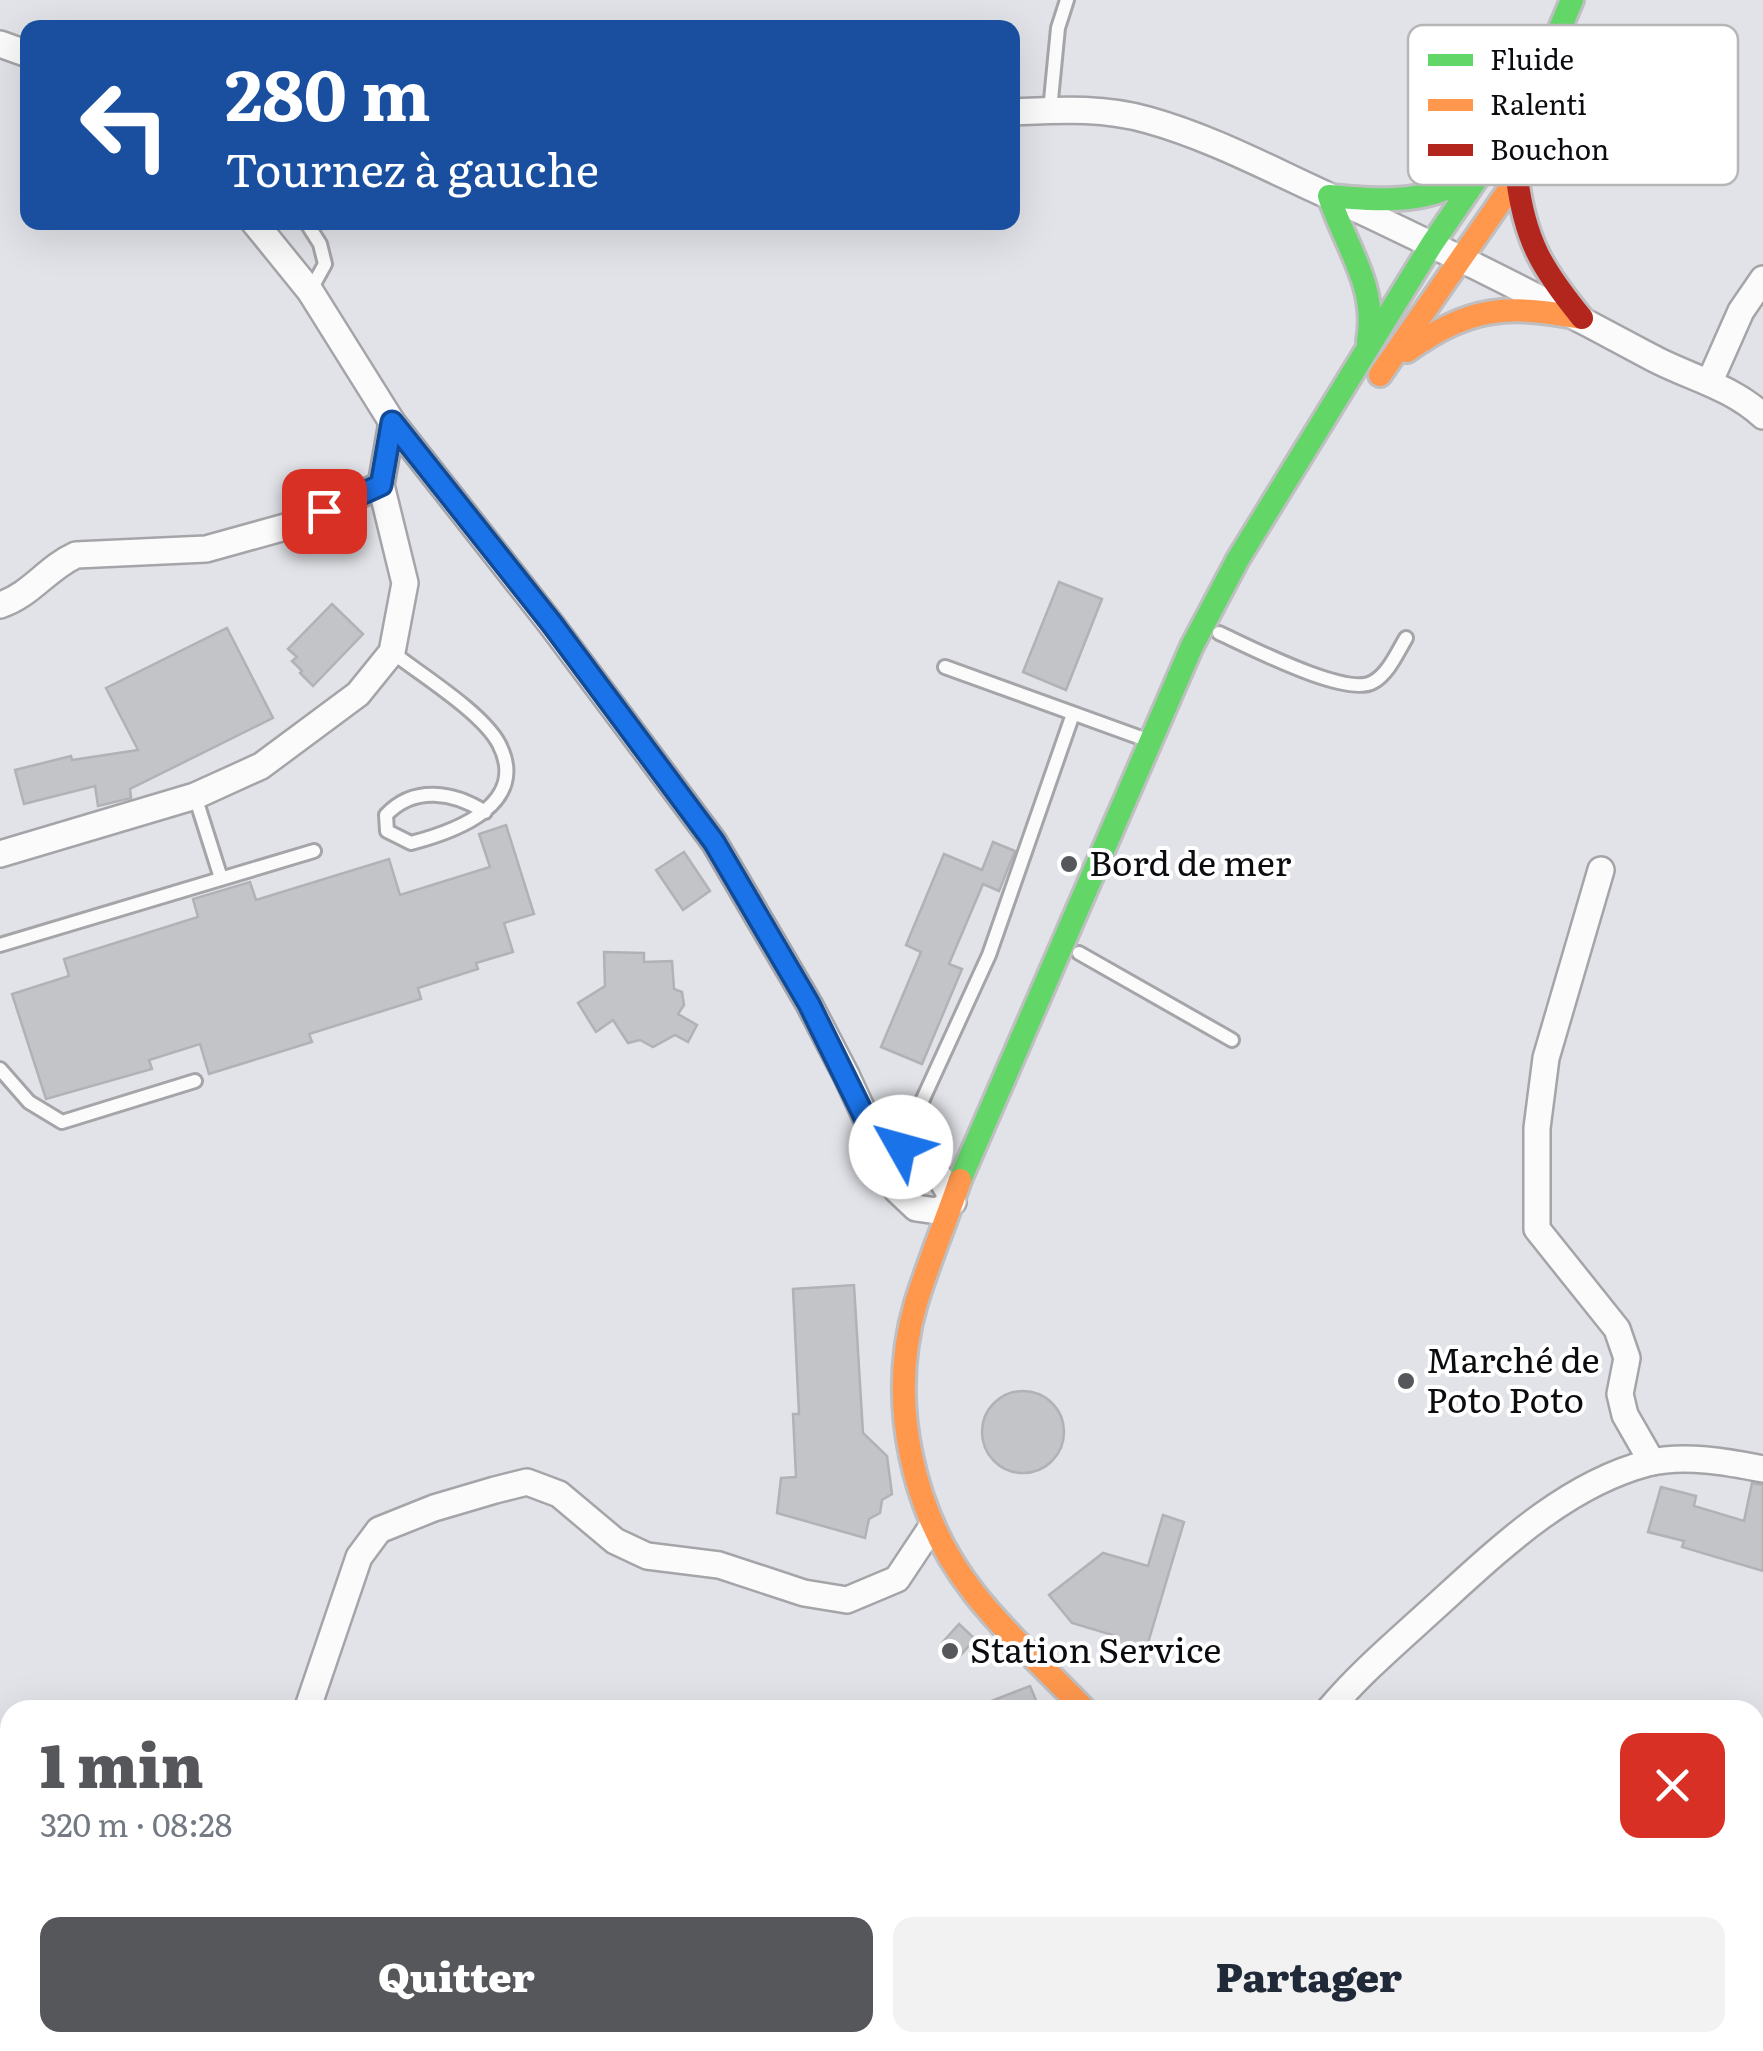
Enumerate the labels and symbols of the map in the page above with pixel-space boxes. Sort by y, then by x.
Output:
legend [1408,25,1738,185]
text: Fluide [1490,37,1574,79]
text: Ralenti [1490,82,1587,124]
text: Bouchon [1490,127,1609,169]
pin [282,469,367,554]
place label: Bord de mer [1089,835,1292,887]
marker: Bord de mer [1058,853,1080,875]
position arrow [849,1095,953,1199]
place label: Marché de Poto Poto [1426,1332,1600,1424]
marker: Marché de Poto Poto [1395,1370,1417,1392]
place label: Station Service [970,1622,1221,1674]
marker: Station Service [939,1640,961,1662]

